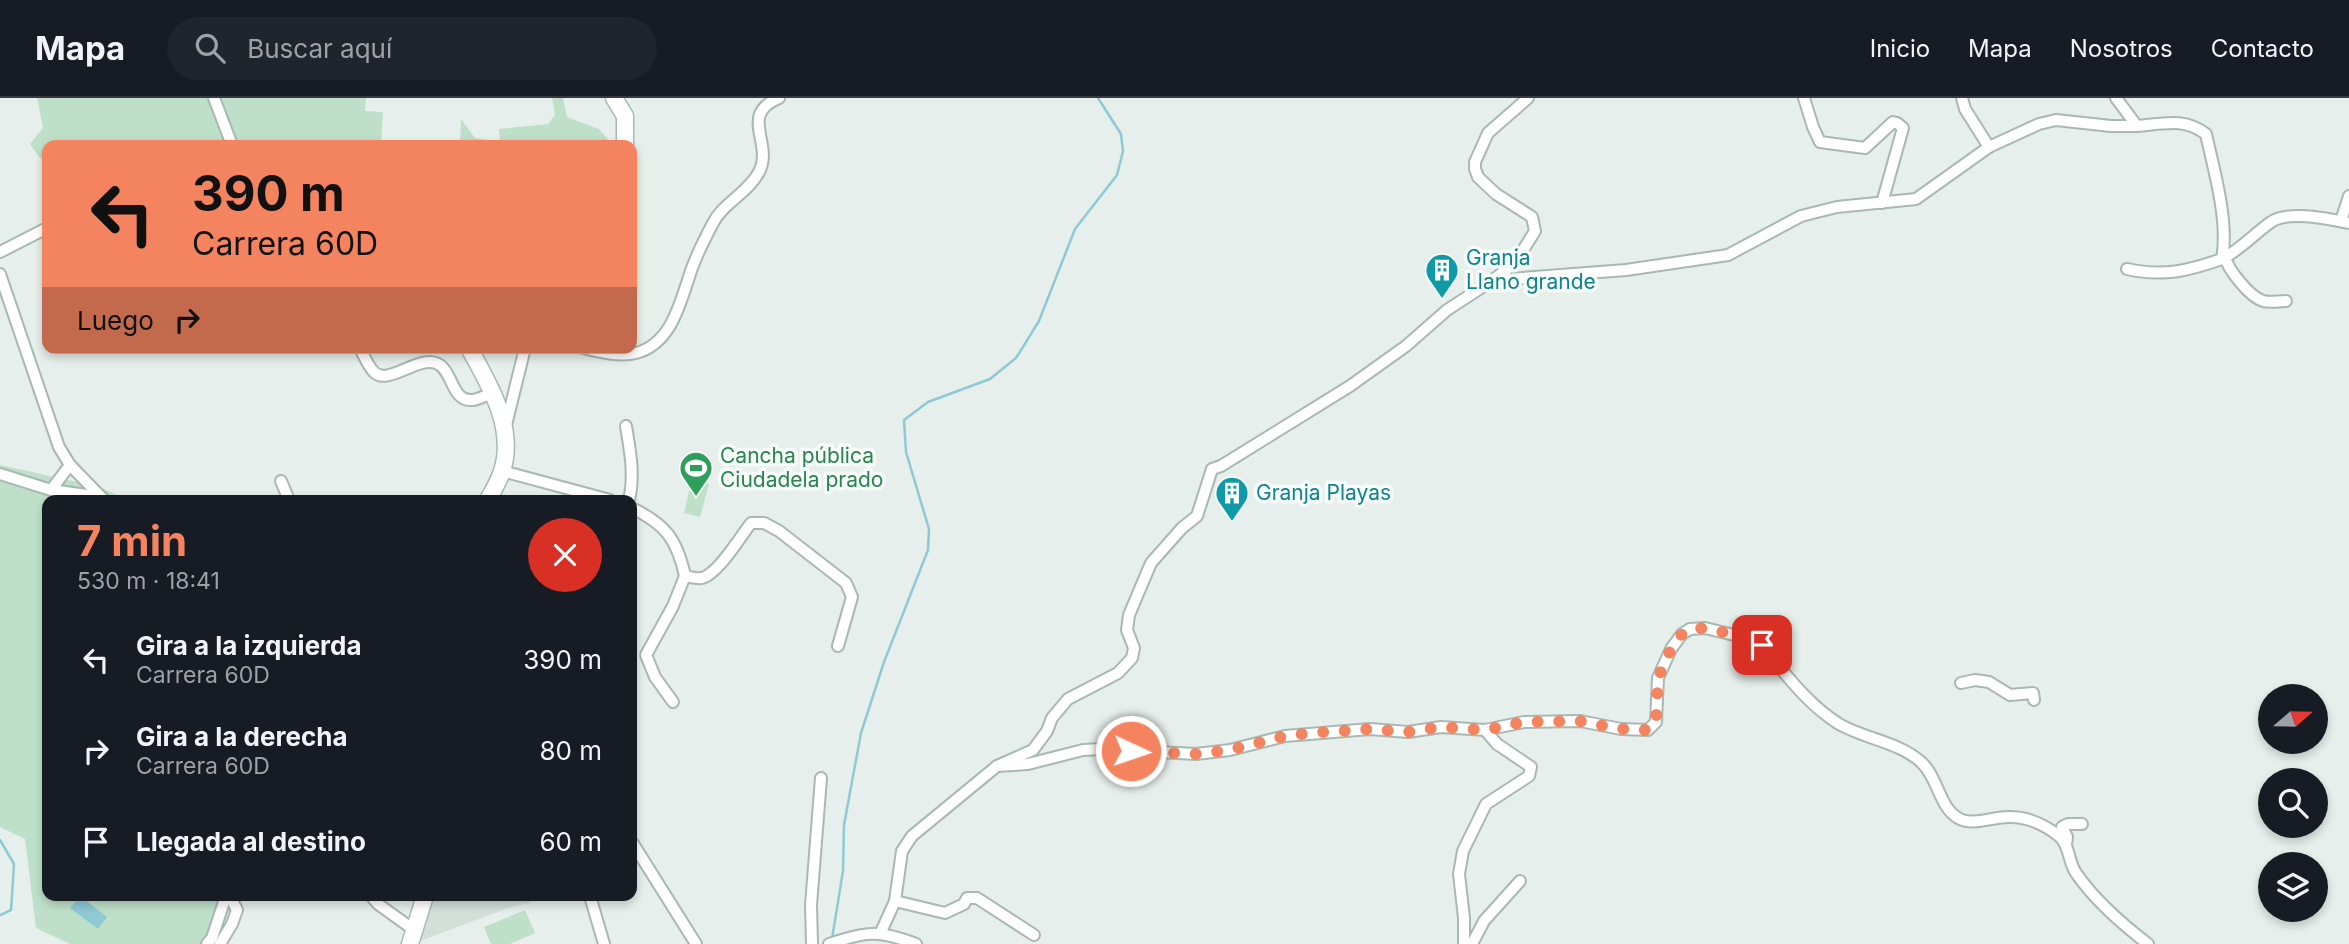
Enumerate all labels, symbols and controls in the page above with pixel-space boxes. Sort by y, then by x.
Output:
search box [167,17,657,80]
text: Mapa [35,28,125,68]
icon: search [191,29,229,67]
text: Buscar aquí [247,33,392,64]
text: Inicio [1870,34,1930,63]
text: Mapa [1968,34,2032,63]
text: Nosotros [2070,34,2173,63]
text: Contacto [2211,34,2314,63]
text: 390 m [192,164,345,223]
icon: left [77,168,168,259]
text: Carrera 60D [192,224,378,263]
place label: Granja Llano grande [1466,245,1596,294]
building icon: Granja Llano grande [1423,251,1461,300]
icon: right [168,301,206,339]
text: Luego [77,305,154,336]
place label: Cancha pública Ciudadela prado [720,443,883,492]
sports icon: Cancha pública Ciudadela prado [677,449,715,498]
building icon: Granja Playas [1213,474,1251,523]
place label: Granja Playas [1256,480,1391,505]
text: 7 min [77,515,187,566]
button: close [528,518,602,592]
text: 530 m · 18:41 [77,567,220,595]
pin [1732,615,1792,675]
icon: arrive [1743,626,1781,664]
text: Gira a la izquierda [136,630,362,661]
icon: left [77,641,115,679]
text: 390 m [523,644,602,675]
text: Carrera 60D [136,661,270,689]
north arrow [2258,684,2328,754]
map controls [2258,684,2328,922]
position arrow [1094,714,1168,788]
text: Gira a la derecha [136,721,348,752]
icon: right [77,732,115,770]
text: 80 m [539,735,602,766]
text: Carrera 60D [136,752,270,780]
button: search [2258,768,2328,838]
icon: arrive [77,823,115,861]
text: Llegada al destino [136,826,366,857]
text: 60 m [539,826,602,857]
button: layers [2258,852,2328,922]

